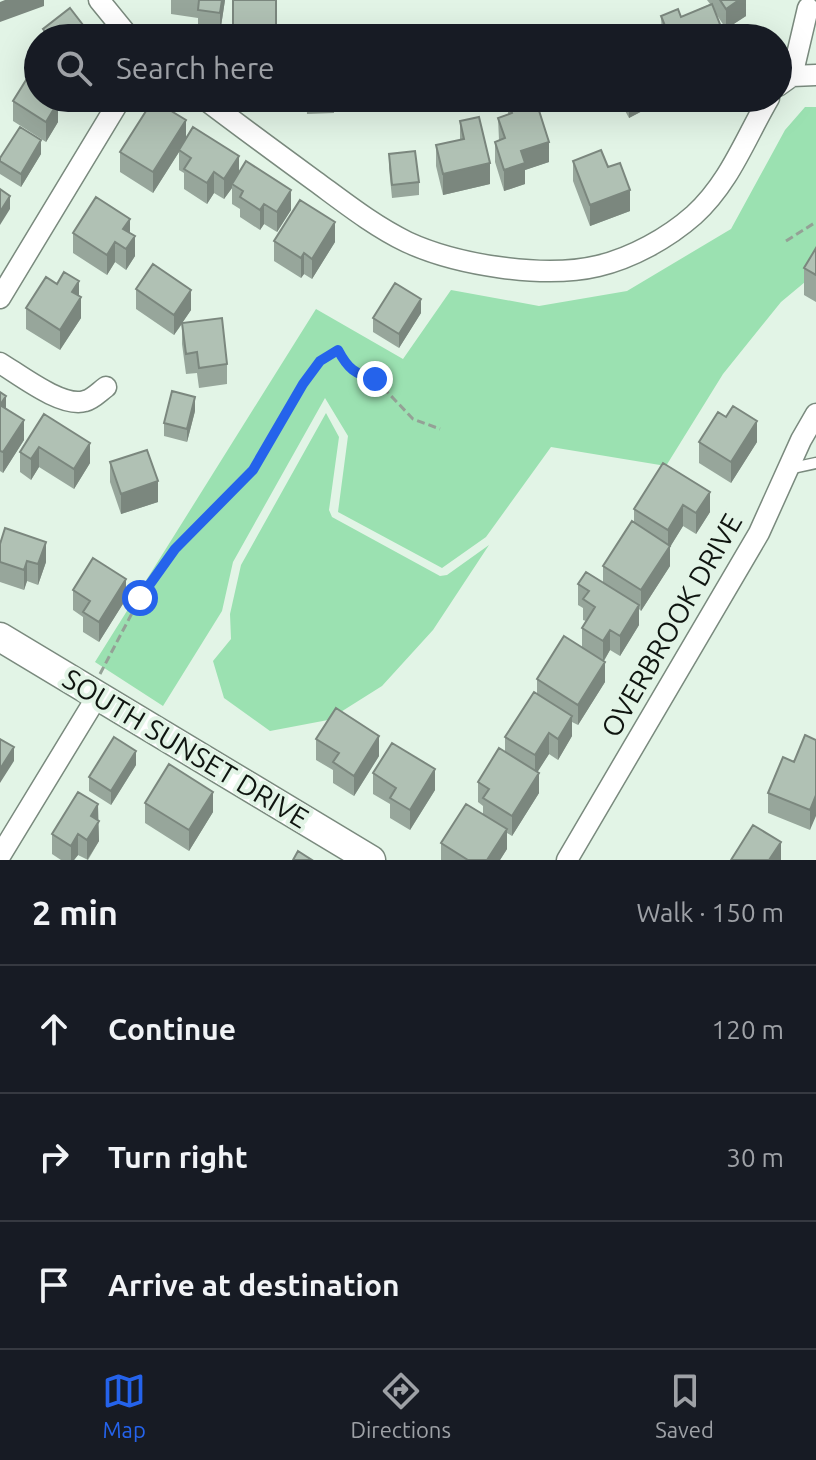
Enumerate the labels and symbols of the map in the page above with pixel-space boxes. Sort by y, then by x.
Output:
route end [357,361,393,397]
street label: OVERBROOK DRIVE [594,508,748,742]
route start [122,580,158,616]
street label: SOUTH SUNSET DRIVE [58,662,314,834]

